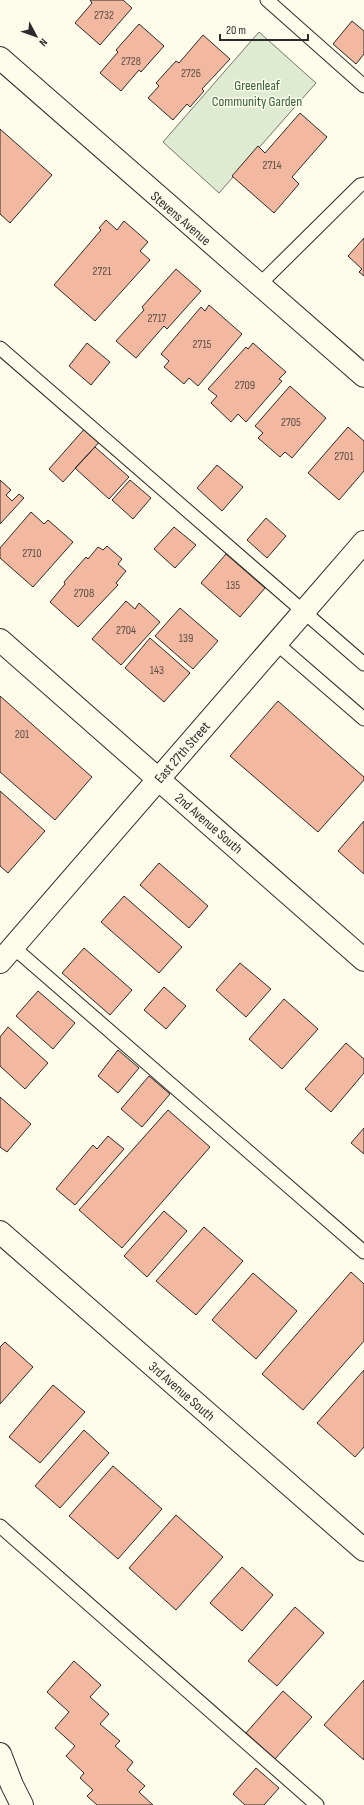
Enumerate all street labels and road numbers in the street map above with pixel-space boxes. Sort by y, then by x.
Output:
street label: Stevens Avenue [147,188,214,249]
street label: East 27th Street [151,718,214,787]
street label: 2nd Avenue South [171,789,246,857]
street label: 3rd Avenue South [145,1358,218,1425]

